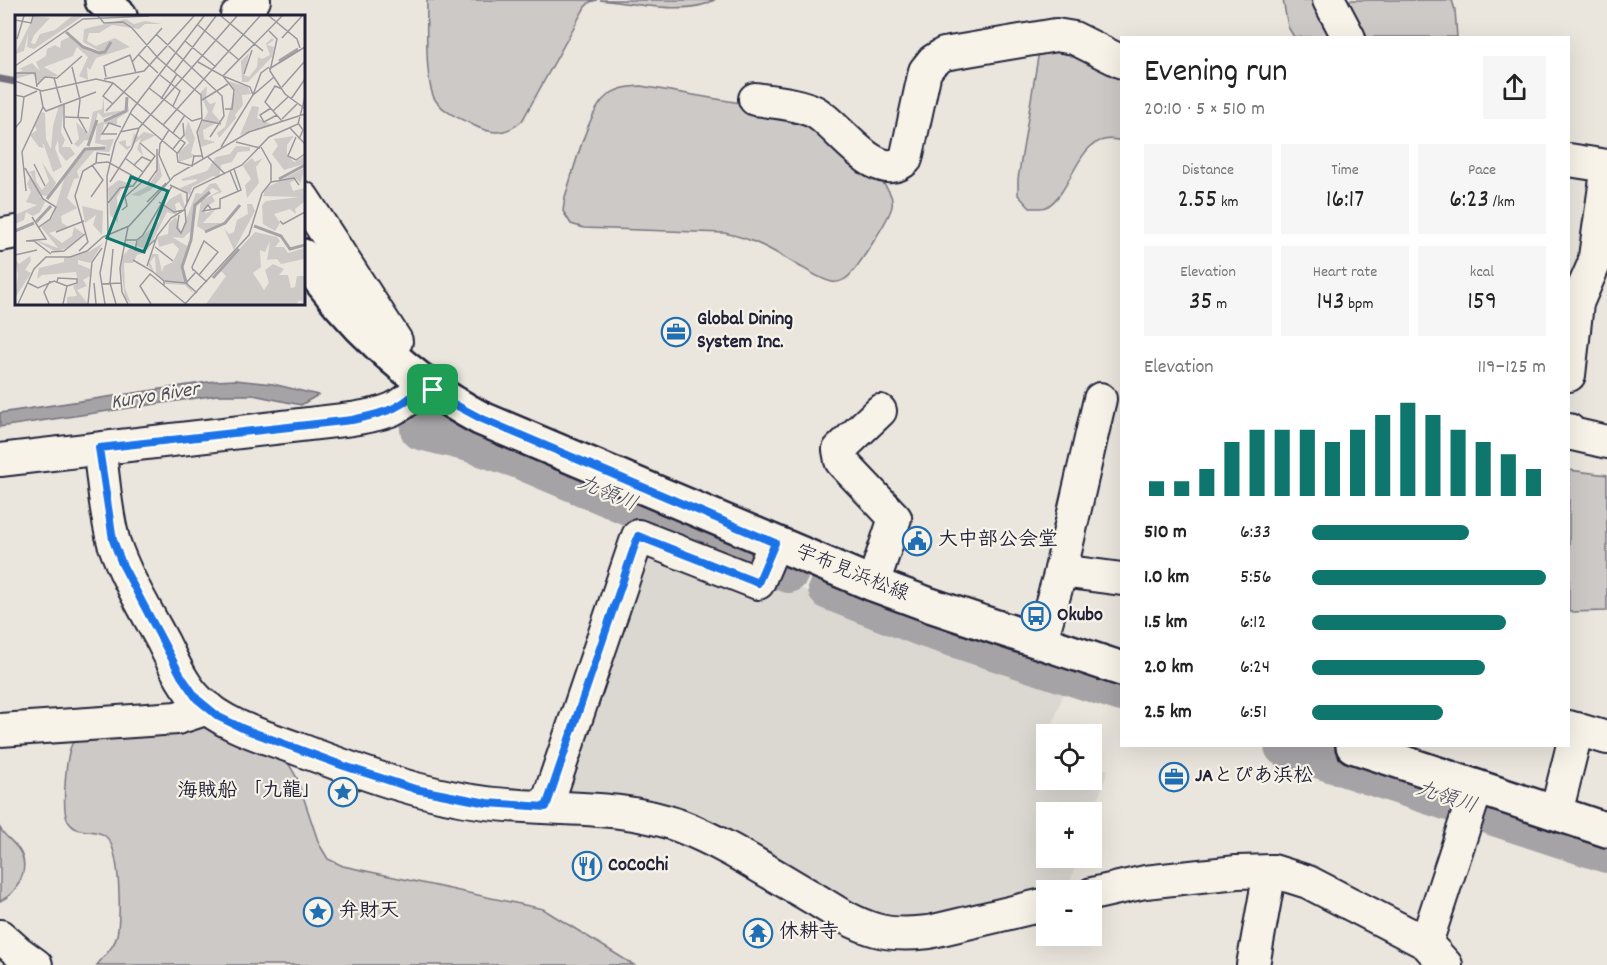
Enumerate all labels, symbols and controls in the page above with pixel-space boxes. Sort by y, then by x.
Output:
inset map [15,15,304,304]
text: Evening run [1144,50,1288,97]
button: share [1483,56,1546,119]
text: 20:10 · 5 × 510 m [1144,96,1265,124]
text: Distance [1182,159,1234,182]
text: Time [1331,159,1359,182]
text: Pace [1468,159,1496,182]
text: 2.55 [1178,182,1217,219]
text: 16:17 [1326,182,1364,219]
text: 6:23 [1449,182,1489,219]
text: km [1217,191,1238,214]
text: /km [1489,191,1515,214]
text: Elevation [1180,261,1236,284]
text: Heart rate [1313,261,1377,284]
text: kcal [1470,261,1494,284]
text: 35 [1189,284,1212,321]
text: 143 [1317,284,1345,321]
text: 159 [1467,284,1497,321]
text: m [1212,293,1227,316]
text: bpm [1345,293,1374,316]
place label: Global Dining System Inc. [697,306,793,357]
office icon: Global Dining System Inc. [660,316,692,348]
text: Elevation [1144,354,1214,382]
text: 119–125 m [1477,354,1546,382]
pin [407,364,458,415]
icon: arrive [416,373,449,406]
water label: Kuryo River [109,375,204,419]
water label: 九領川 [572,469,642,521]
text: 510 m [1144,519,1187,547]
text: 6:33 [1240,519,1271,547]
public building icon: 大中部公会堂 [901,525,933,557]
place label: 大中部公会堂 [938,527,1058,555]
street label: 宇布見浜松線 [791,539,913,609]
text: 1.0 km [1144,564,1189,592]
text: 5:56 [1240,564,1272,592]
bus stop icon: Okubo [1020,600,1052,632]
place label: Okubo [1057,602,1103,630]
text: 1.5 km [1144,609,1187,637]
text: 6:12 [1240,609,1266,637]
text: 2.0 km [1144,654,1193,682]
text: 6:24 [1240,654,1270,682]
text: 2.5 km [1144,699,1192,727]
text: 6:51 [1240,699,1267,727]
map controls [1036,724,1102,946]
button: locate [1036,724,1102,790]
office icon: JAとぴあ浜松 [1158,761,1190,793]
place label: JAとぴあ浜松 [1195,763,1313,791]
water label: 九領川 [1411,775,1481,823]
place icon: 海賊船 「九龍」 [327,776,359,808]
place label: 海賊船 「九龍」 [177,778,322,806]
button: + [1036,802,1102,868]
restaurant icon: CoCoChi [571,850,603,882]
place label: CoCoChi [608,852,669,880]
button: − [1036,880,1102,946]
place icon: 弁財天 [302,896,334,928]
place label: 弁財天 [339,898,399,926]
temple icon: 休耕寺 [742,917,774,949]
place label: 休耕寺 [779,919,839,947]

